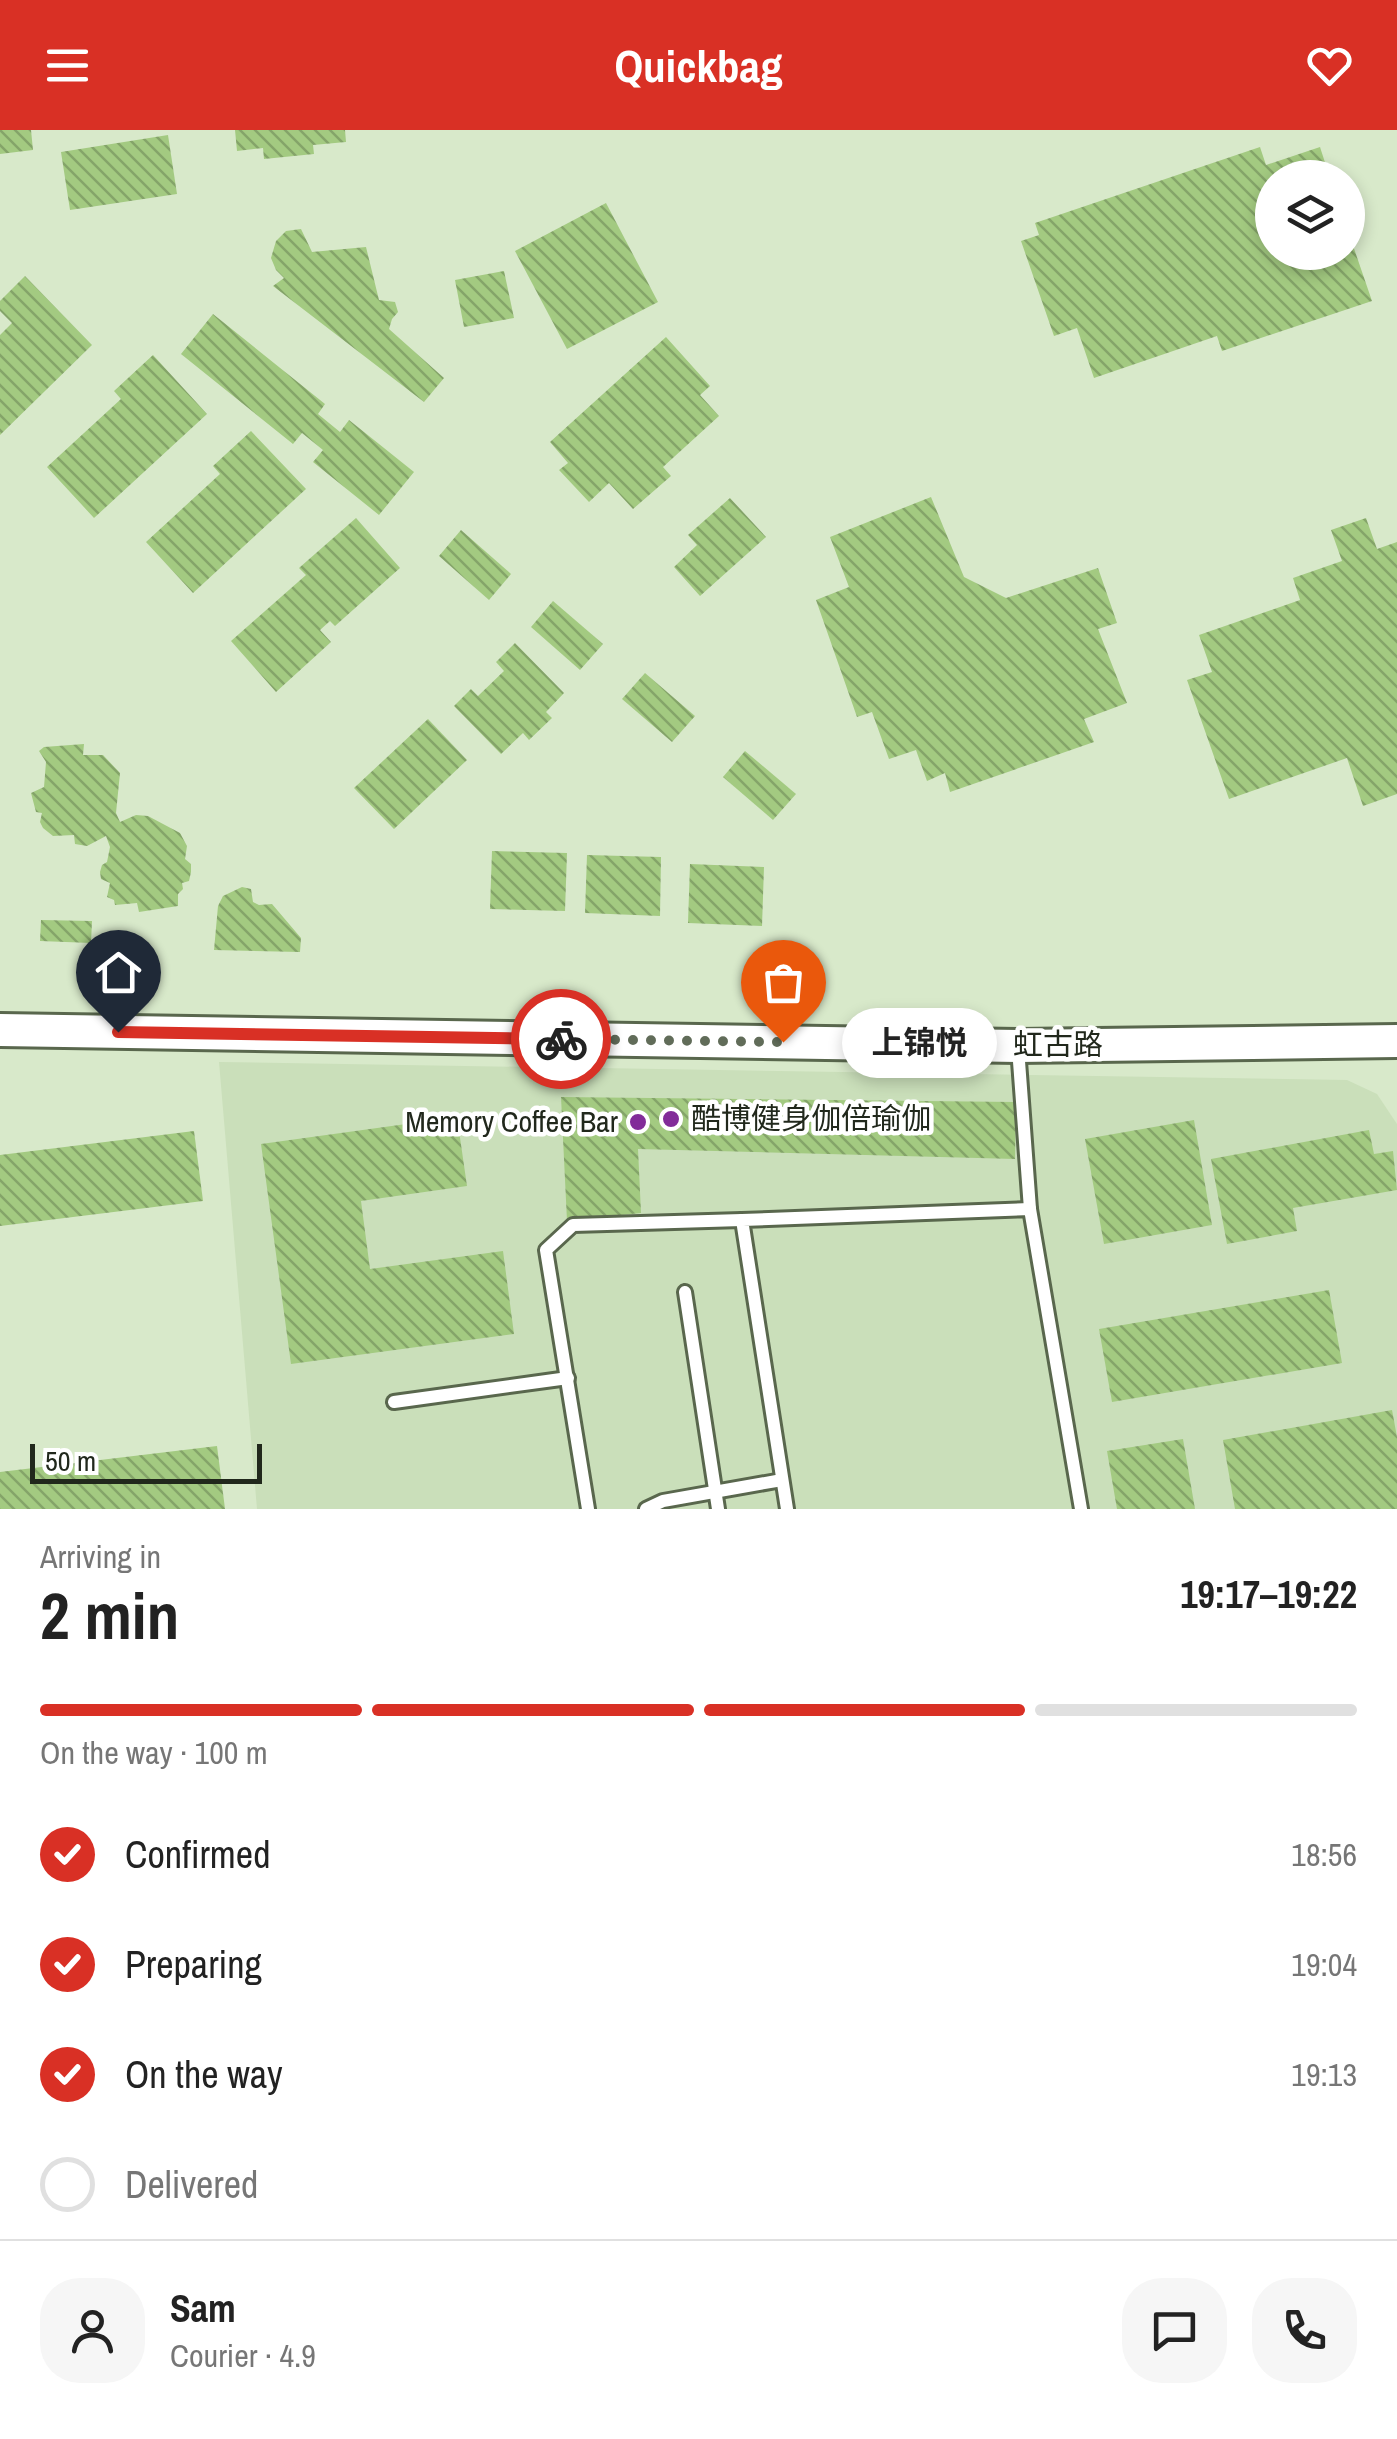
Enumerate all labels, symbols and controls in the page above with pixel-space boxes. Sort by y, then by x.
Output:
text: Quickbag [614,35,783,96]
icon: menu [40,38,95,93]
icon: heart [1302,38,1357,93]
map controls [1255,160,1365,270]
button: layers [1255,160,1365,270]
pin [76,930,161,1033]
pin [741,940,826,1043]
icon: home [91,945,146,1000]
icon: bag [756,955,811,1010]
courier [511,989,611,1089]
callout: 上锦悦 [843,1007,998,1077]
icon: bike [534,1012,589,1067]
text: 上锦悦 [871,1021,968,1064]
street label: 虹古路 [1013,1024,1103,1064]
place label: 酷博健身伽倍瑜伽 [691,1098,931,1138]
place label: Memory Coffee Bar [405,1101,619,1141]
marker: 酷博健身伽倍瑜伽 [660,1108,682,1130]
marker: Memory Coffee Bar [627,1111,649,1133]
scale bar [30,1439,262,1484]
text: 50 m [45,1442,96,1480]
text: Arriving in [40,1535,161,1578]
text: 19:17–19:22 [1180,1569,1357,1620]
text: 2 min [40,1572,179,1659]
text: On the way · 100 m [40,1731,268,1774]
icon: check [40,1827,95,1882]
text: Confirmed [125,1829,270,1880]
text: 18:56 [1291,1833,1357,1876]
icon: check [40,1937,95,1992]
text: Preparing [125,1939,262,1990]
text: 19:04 [1291,1943,1357,1986]
icon: check [40,2047,95,2102]
text: On the way [125,2049,283,2100]
text: 19:13 [1291,2053,1357,2096]
text: Delivered [125,2159,258,2210]
button: person [40,2278,145,2383]
button: chat [1122,2278,1227,2383]
button: phone [1252,2278,1357,2383]
text: Sam [170,2283,236,2334]
text: Courier · 4.9 [170,2334,316,2377]

